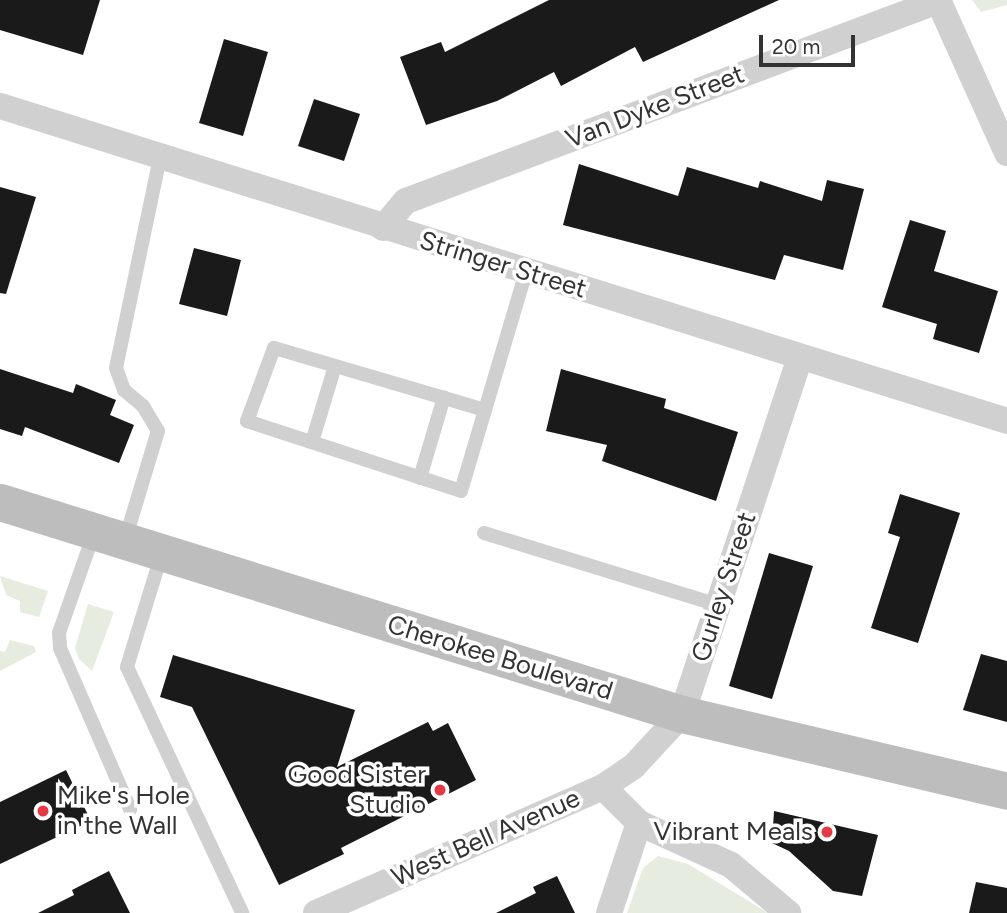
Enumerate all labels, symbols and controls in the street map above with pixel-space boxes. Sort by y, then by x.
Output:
scale bar [762,21,858,65]
text: 20 m [772,34,820,59]
street label: Van Dyke Street [561,59,749,155]
street label: Stringer Street [416,225,590,305]
street label: Gurley Street [685,508,763,666]
street label: Cherokee Boulevard [384,609,616,707]
place label: Good Sister Studio [288,759,426,820]
place label: Mike's Hole in the Wall [57,780,190,842]
marker: Good Sister Studio [432,782,448,798]
street label: West Bell Avenue [387,783,585,893]
marker: Mike's Hole in the Wall [35,803,51,819]
place label: Vibrant Meals [654,816,813,848]
marker: Vibrant Meals [819,824,835,840]

